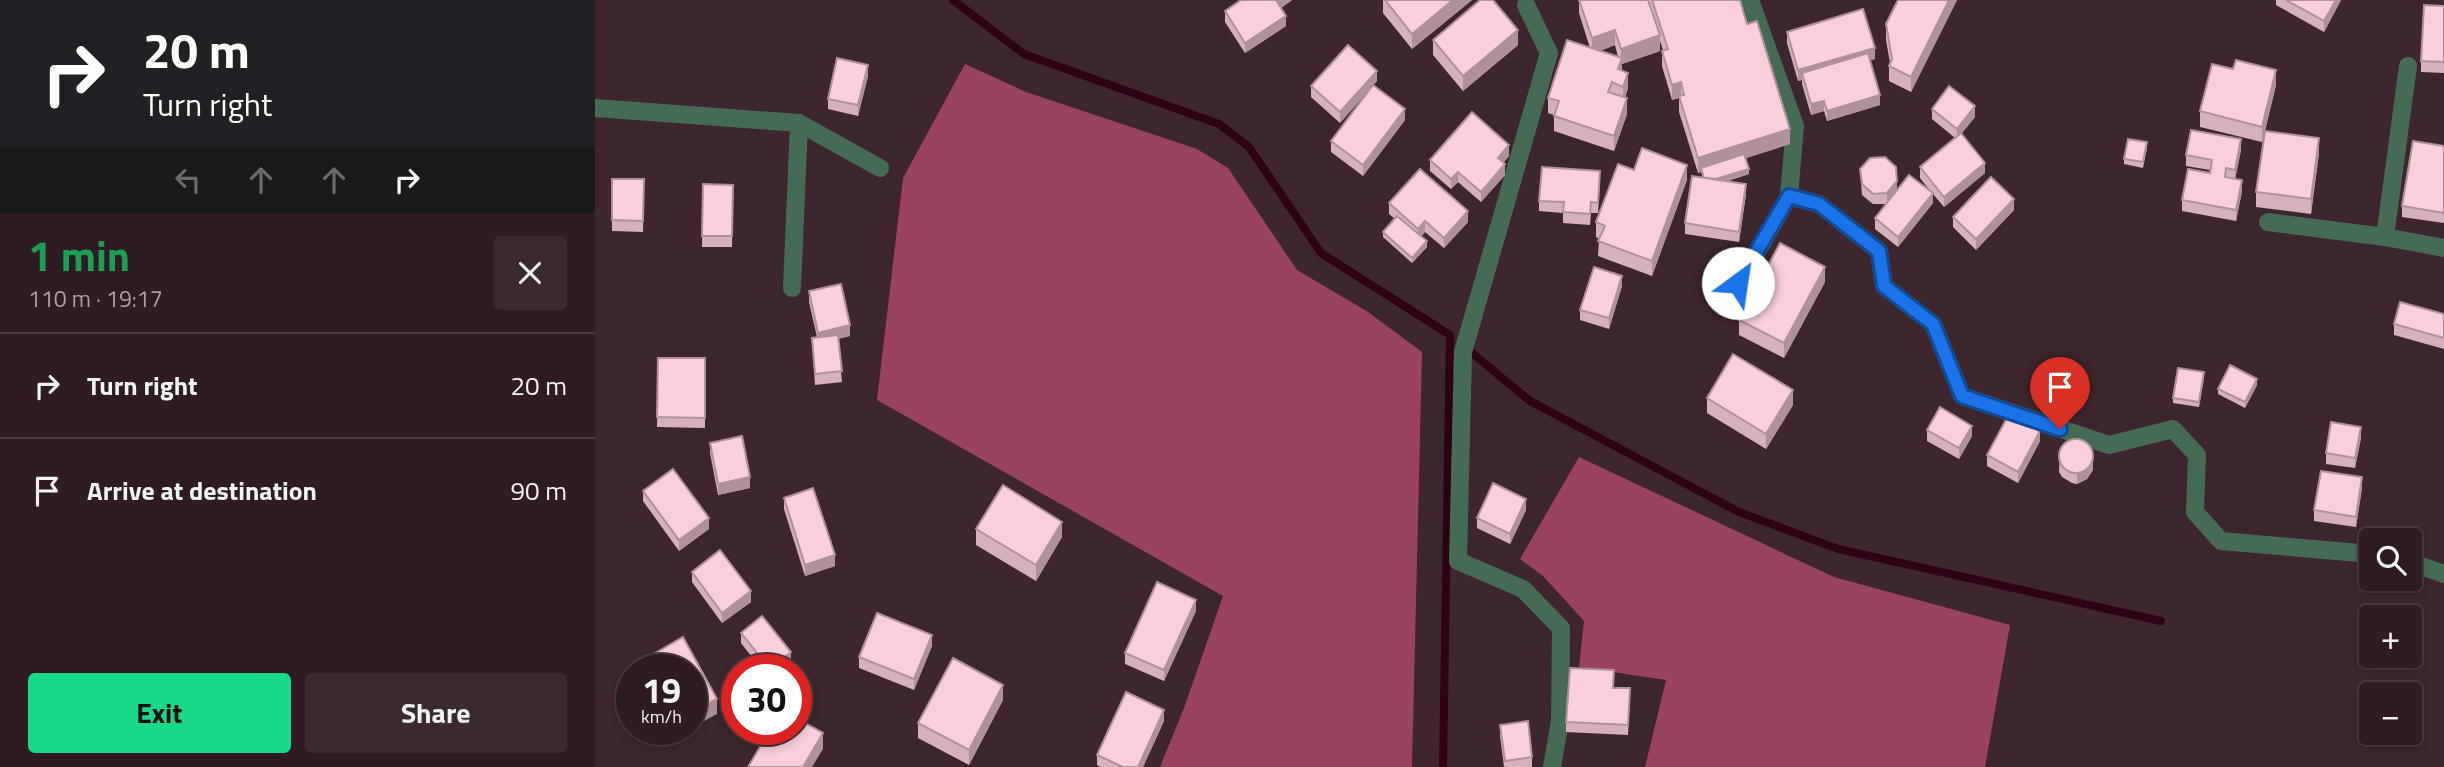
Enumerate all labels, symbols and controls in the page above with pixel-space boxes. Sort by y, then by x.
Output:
text: 20 m [143,12,250,87]
icon: right [28,28,119,119]
text: Turn right [143,80,272,128]
icon: left [169,161,207,199]
icon: ahead [242,161,280,199]
icon: ahead [315,161,353,199]
icon: right [388,161,426,199]
text: 1 min [28,223,130,287]
button: close [493,236,567,310]
position arrow [1701,246,1775,320]
text: 110 m · 19:17 [28,281,163,316]
pin [2030,357,2090,429]
text: Turn right [87,366,198,405]
text: 20 m [510,366,567,405]
icon: right [28,367,66,405]
icon: arrive [2041,368,2079,406]
text: Arrive at destination [87,471,317,510]
text: 90 m [510,471,567,510]
icon: arrive [28,472,66,510]
map controls [2359,528,2422,745]
button: search [2359,528,2422,591]
button: + [2359,605,2422,668]
speed limit sign: 30 [721,654,812,745]
text: 19 [642,663,681,717]
button: Exit [28,673,291,753]
button: Share [305,673,567,753]
button: − [2359,682,2422,745]
text: km/h [641,703,682,730]

